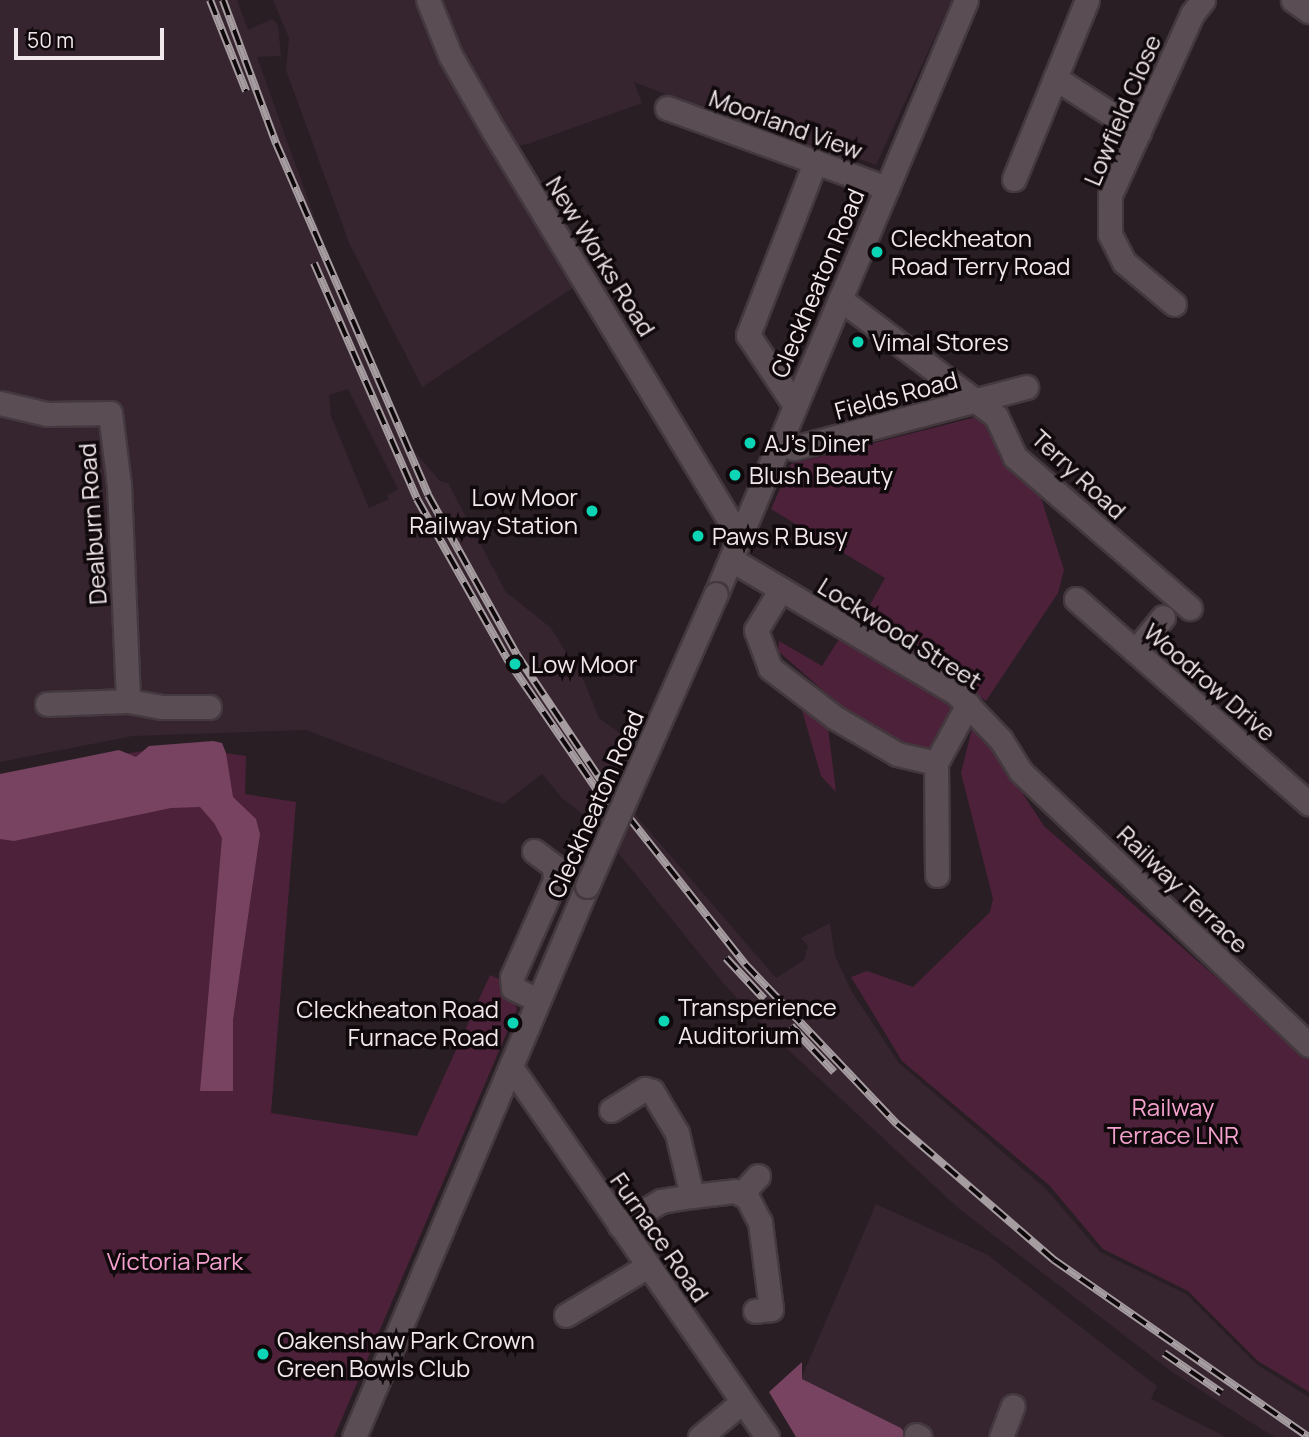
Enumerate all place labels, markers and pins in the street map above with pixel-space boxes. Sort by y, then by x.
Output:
place label: Cleckheaton Road Terry Road [891,224,1071,280]
marker: Cleckheaton Road Terry Road [869,244,885,260]
place label: Vimal Stores [872,328,1009,356]
marker: Vimal Stores [850,334,866,350]
place label: AJ's Diner [764,429,870,457]
marker: AJ's Diner [742,435,758,451]
place label: Blush Beauty [749,461,893,489]
marker: Blush Beauty [727,467,743,483]
place label: Low Moor Railway Station [409,483,578,539]
marker: Low Moor Railway Station [584,503,600,519]
place label: Paws R Busy [712,522,848,550]
marker: Paws R Busy [690,528,706,544]
place label: Low Moor [531,650,637,678]
marker: Low Moor [505,654,525,674]
place label: Transperience Auditorium [678,993,837,1049]
place label: Cleckheaton Road Furnace Road [296,995,499,1051]
marker: Transperience Auditorium [656,1013,672,1029]
marker: Cleckheaton Road Furnace Road [505,1015,521,1031]
place label: Oakenshaw Park Crown Green Bowls Club [277,1326,535,1382]
marker: Oakenshaw Park Crown Green Bowls Club [255,1346,271,1362]

